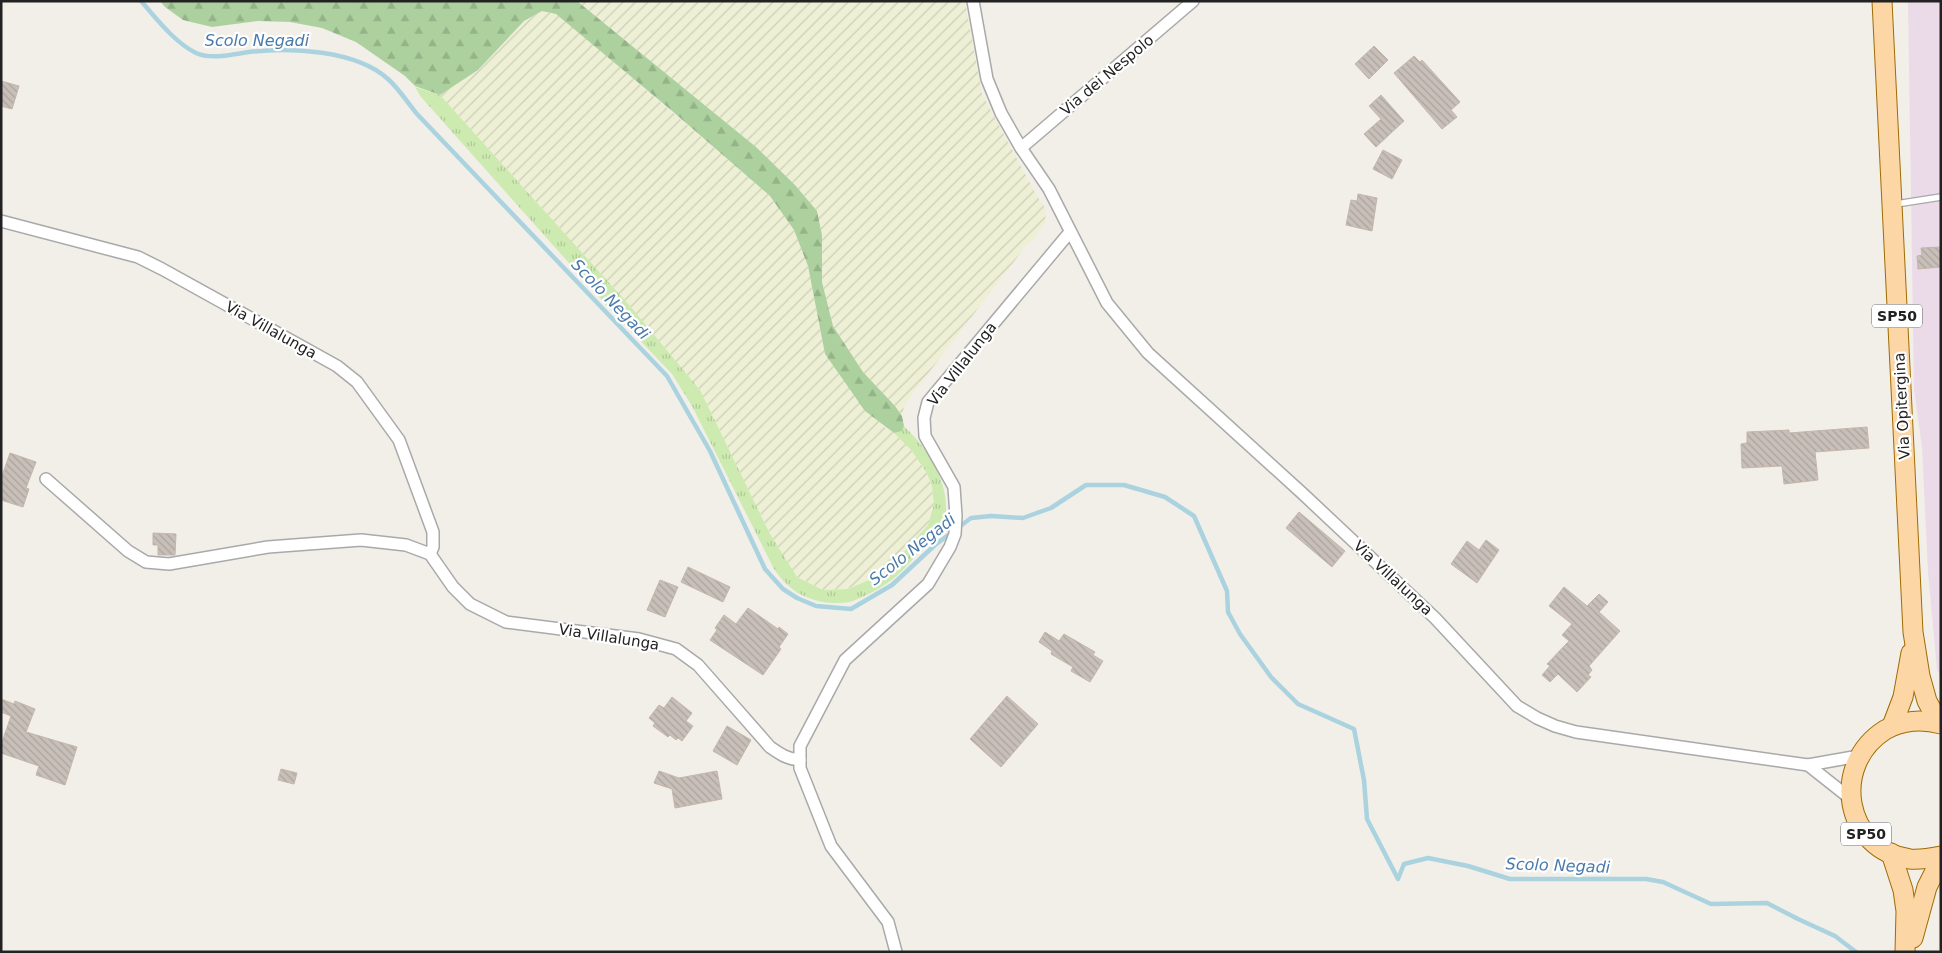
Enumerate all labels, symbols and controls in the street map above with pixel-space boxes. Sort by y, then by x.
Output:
water label: Scolo Negadi [205,31,310,50]
street label: Via dei Nespolo [1057,31,1157,119]
water label: Scolo Negadi [568,255,654,344]
street label: Via Villalunga [222,298,320,362]
road number: SP50 [1872,304,1922,328]
street label: Via Villalunga [924,318,1000,410]
street label: Via Opitergina [1890,352,1914,460]
water label: Scolo Negadi [865,509,960,589]
street label: Via Villalunga [1350,537,1436,619]
street label: Via Villalunga [557,620,661,654]
road number: SP50 [1841,822,1891,846]
water label: Scolo Negadi [1505,854,1611,877]

